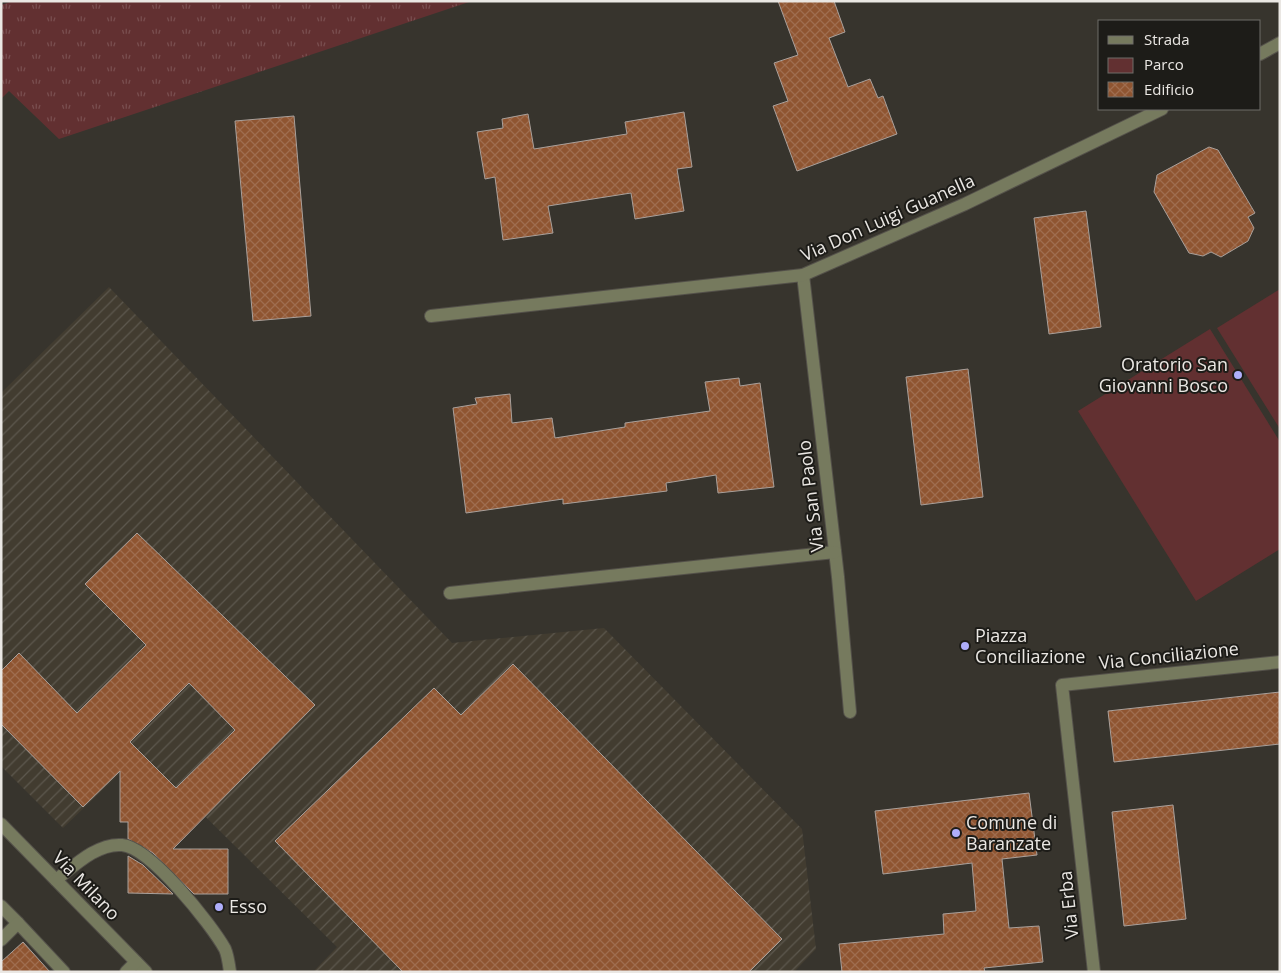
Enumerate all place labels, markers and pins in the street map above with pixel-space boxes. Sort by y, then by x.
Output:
place label: Oratorio San Giovanni Bosco [1099,352,1228,397]
marker: Oratorio San Giovanni Bosco [1232,369,1244,381]
place label: Piazza Conciliazione [975,623,1085,668]
marker: Piazza Conciliazione [959,640,971,652]
place label: Comune di Baranzate [966,810,1057,855]
marker: Comune di Baranzate [950,827,962,839]
place label: Esso [229,894,267,918]
marker: Esso [213,901,225,913]

